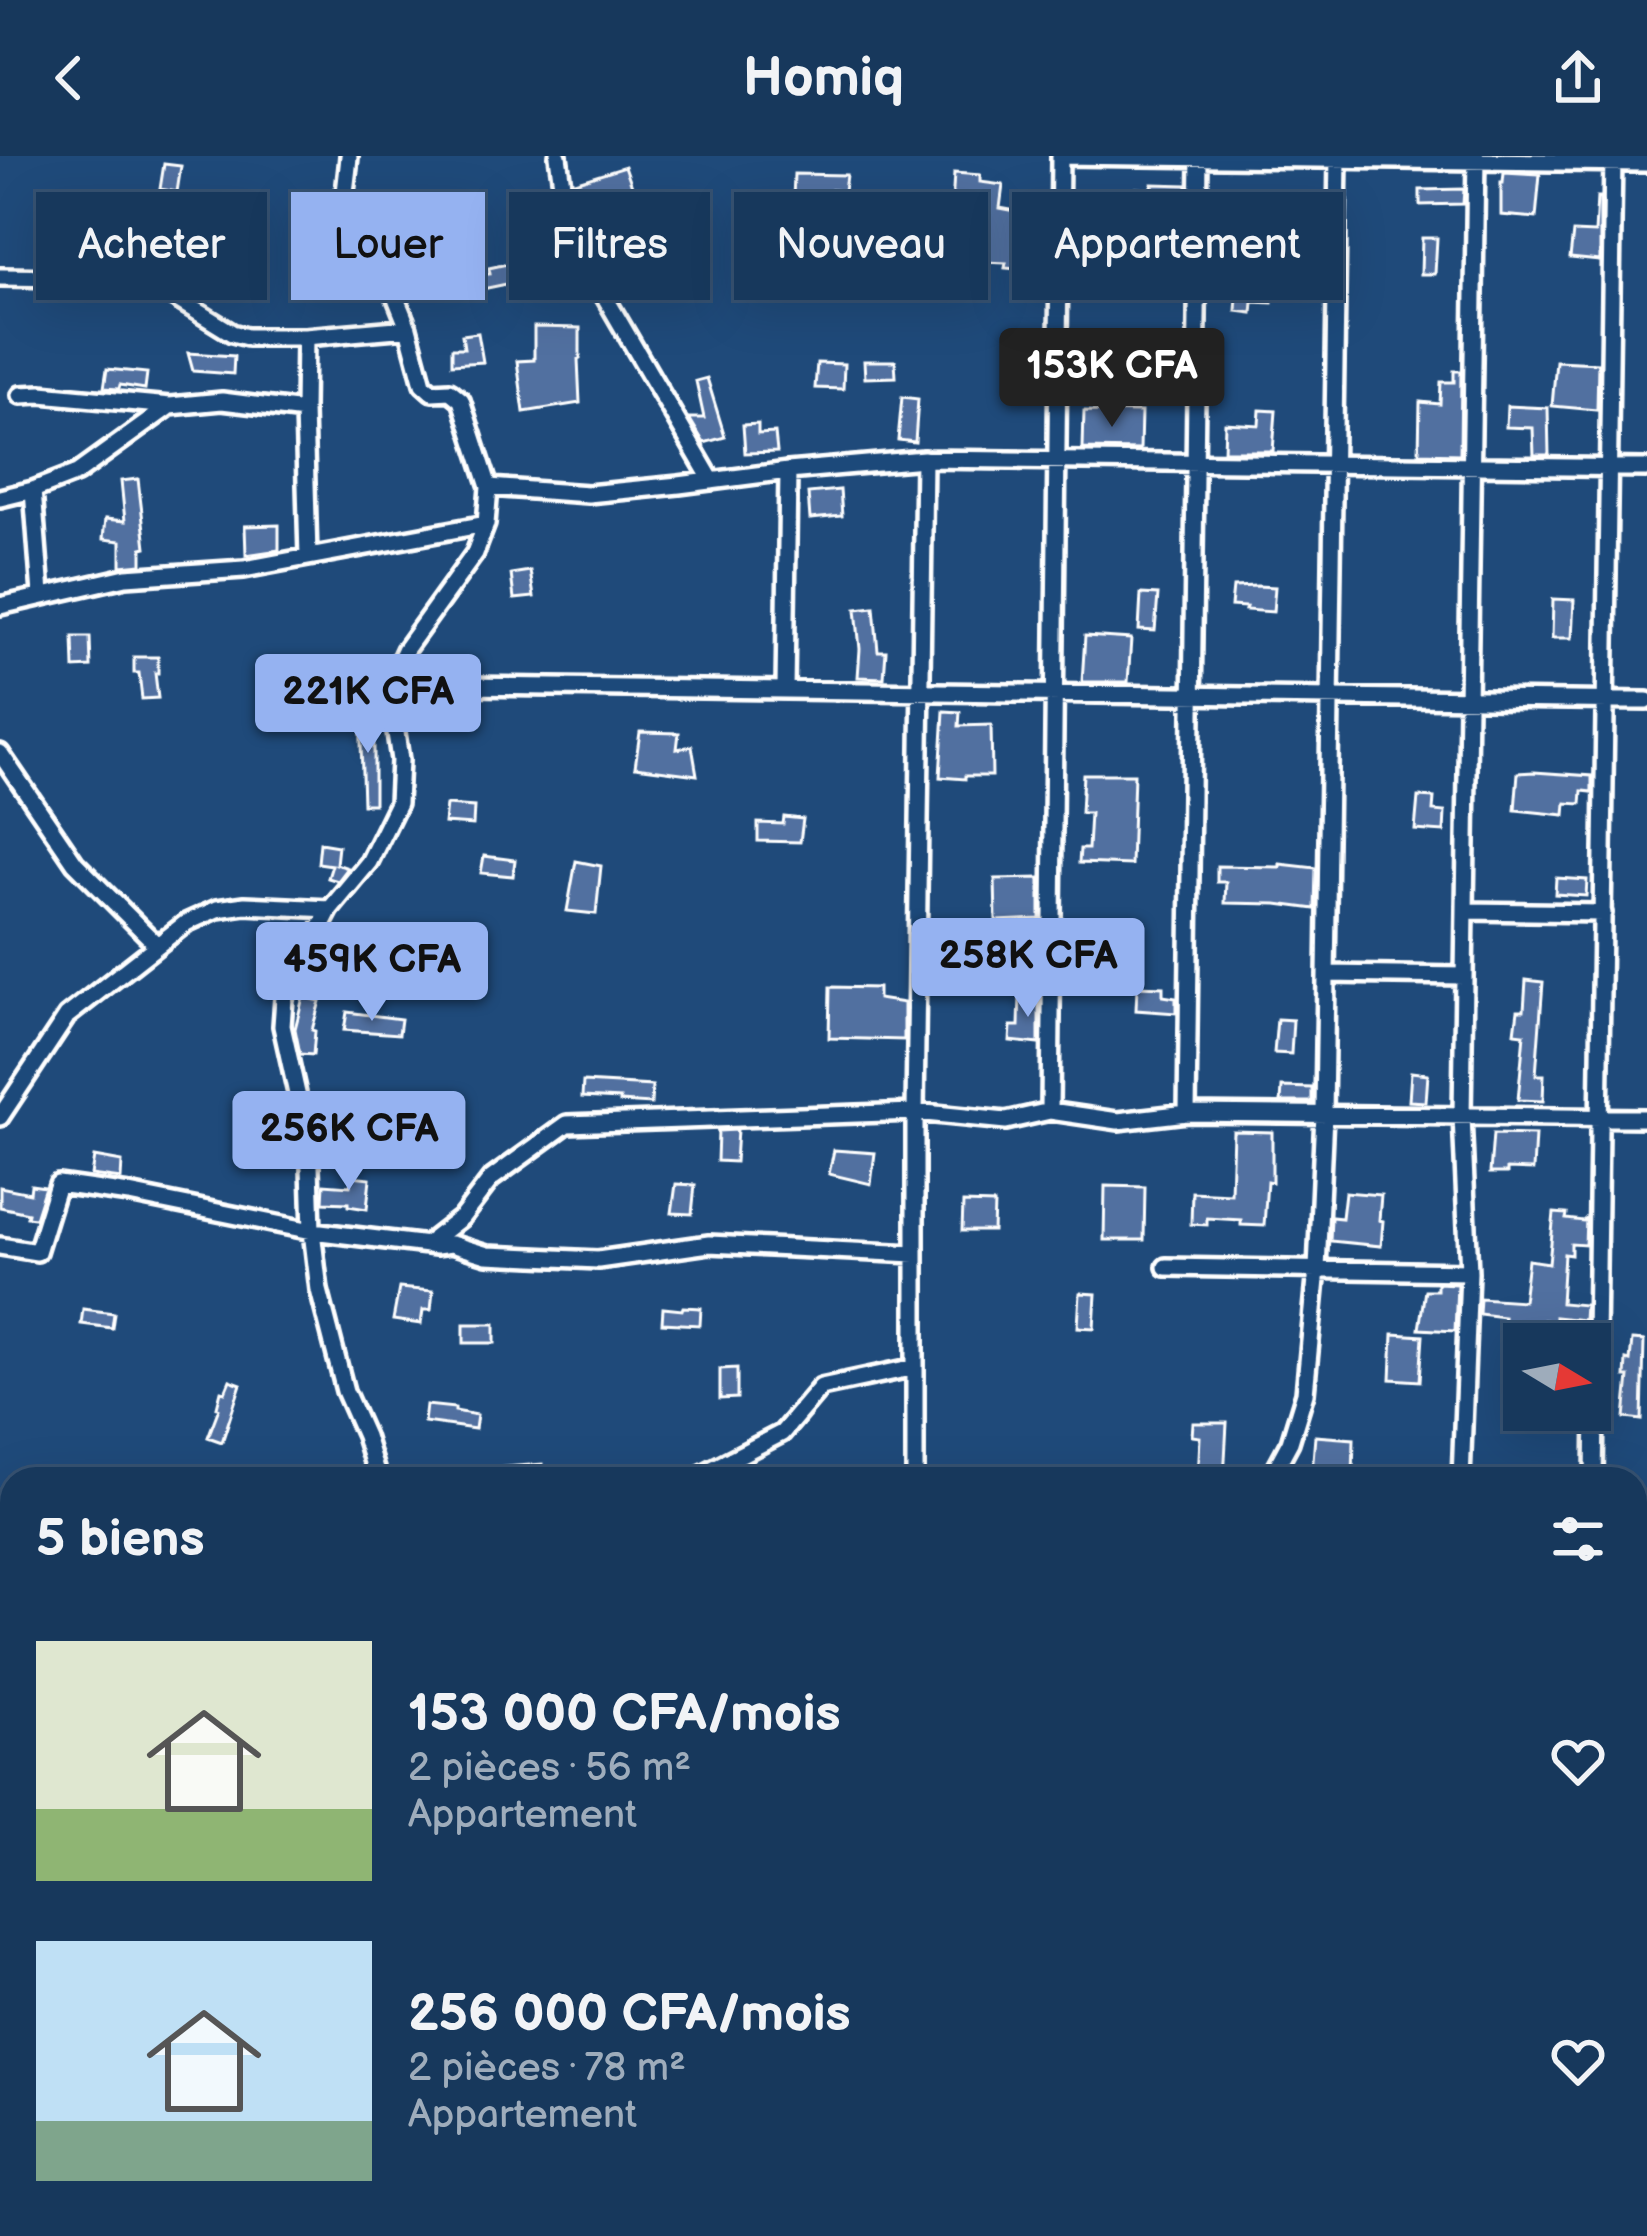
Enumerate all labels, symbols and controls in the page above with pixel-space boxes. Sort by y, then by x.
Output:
icon: back [36,45,102,111]
icon: share [1545,45,1611,111]
text: Homiq [743,46,904,111]
chip: Acheter [36,192,267,300]
chip: Louer [291,192,485,300]
chip: Filtres [509,192,710,300]
chip: Nouveau [734,192,988,300]
chip: Appartement [1012,192,1343,300]
pin: 153K CFA [988,328,1236,430]
text: 153K CFA [1026,343,1198,390]
pin: 221K CFA [244,654,492,756]
text: 221K CFA [282,669,454,716]
pin: 258K CFA [904,918,1152,1020]
pin: 459K CFA [248,922,496,1024]
text: 258K CFA [939,933,1117,980]
text: 459K CFA [283,937,461,984]
pin: 256K CFA [225,1091,473,1193]
text: 256K CFA [259,1106,439,1153]
north arrow [1503,1323,1611,1431]
map controls [1503,1323,1611,1431]
icon: filters [1545,1506,1611,1572]
text: 5 biens [36,1509,205,1570]
text: 153 000 CFA/mois [408,1684,840,1745]
icon: home [132,1689,276,1833]
icon: heart [1545,1728,1611,1794]
text: 2 pièces · 56 m² [408,1745,691,1792]
text: Appartement [408,1792,637,1839]
text: 256 000 CFA/mois [408,1984,851,2045]
icon: home [132,1989,276,2133]
icon: heart [1545,2028,1611,2094]
text: 2 pièces · 78 m² [408,2045,686,2092]
text: Appartement [408,2092,637,2139]

